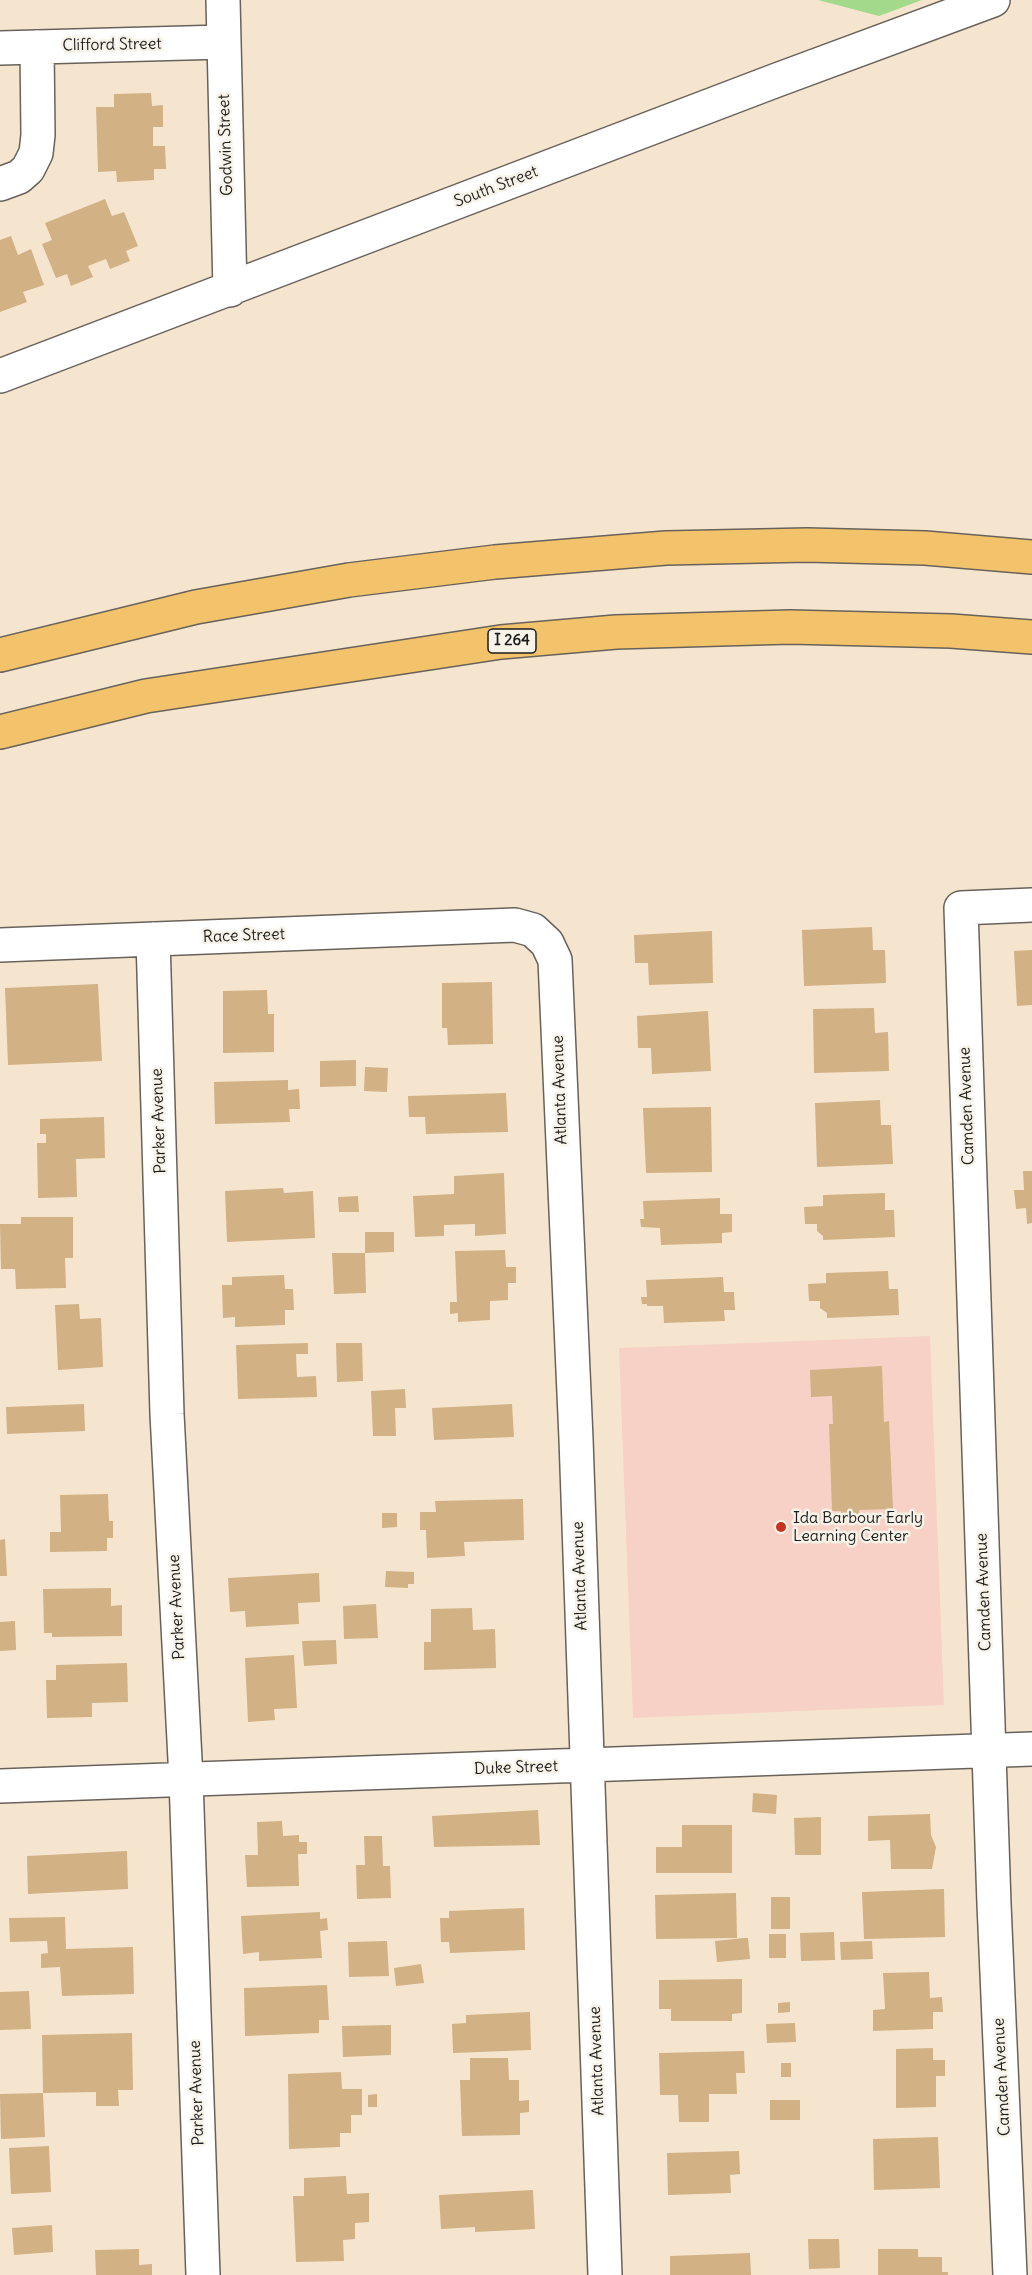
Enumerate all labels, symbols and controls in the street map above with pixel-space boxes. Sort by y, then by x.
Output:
street label: Clifford Street [62,35,162,55]
street label: Godwin Street [215,94,237,196]
street label: South Street [451,162,541,212]
road number: I 264 [488,629,536,653]
street label: Race Street [203,925,285,947]
street label: Atlanta Avenue [548,1035,572,1145]
street label: Camden Avenue [955,1047,979,1165]
street label: Parker Avenue [148,1068,170,1174]
place label: Ida Barbour Early Learning Center [793,1508,923,1546]
marker: Ida Barbour Early Learning Center [774,1520,788,1534]
street label: Atlanta Avenue [568,1521,592,1631]
street label: Camden Avenue [972,1533,996,1651]
street label: Parker Avenue [165,1554,189,1660]
street label: Duke Street [474,1757,558,1779]
street label: Atlanta Avenue [585,2006,609,2116]
street label: Camden Avenue [989,2017,1015,2137]
street label: Parker Avenue [186,2040,208,2146]

